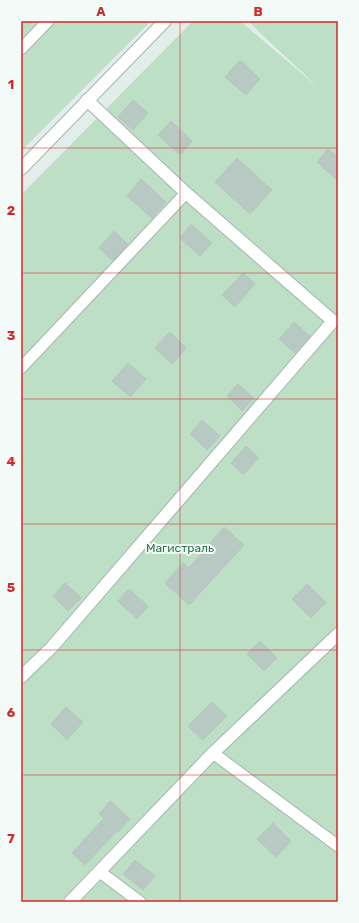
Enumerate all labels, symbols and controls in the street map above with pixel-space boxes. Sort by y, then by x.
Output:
text: A [96,4,106,19]
text: B [253,4,263,19]
text: 1 [8,77,14,92]
text: 2 [7,203,15,218]
text: 3 [7,328,16,343]
text: 4 [7,454,16,469]
park label: Магистраль [146,541,214,555]
text: 5 [7,580,15,595]
text: 6 [7,705,16,720]
text: 7 [7,831,15,846]

